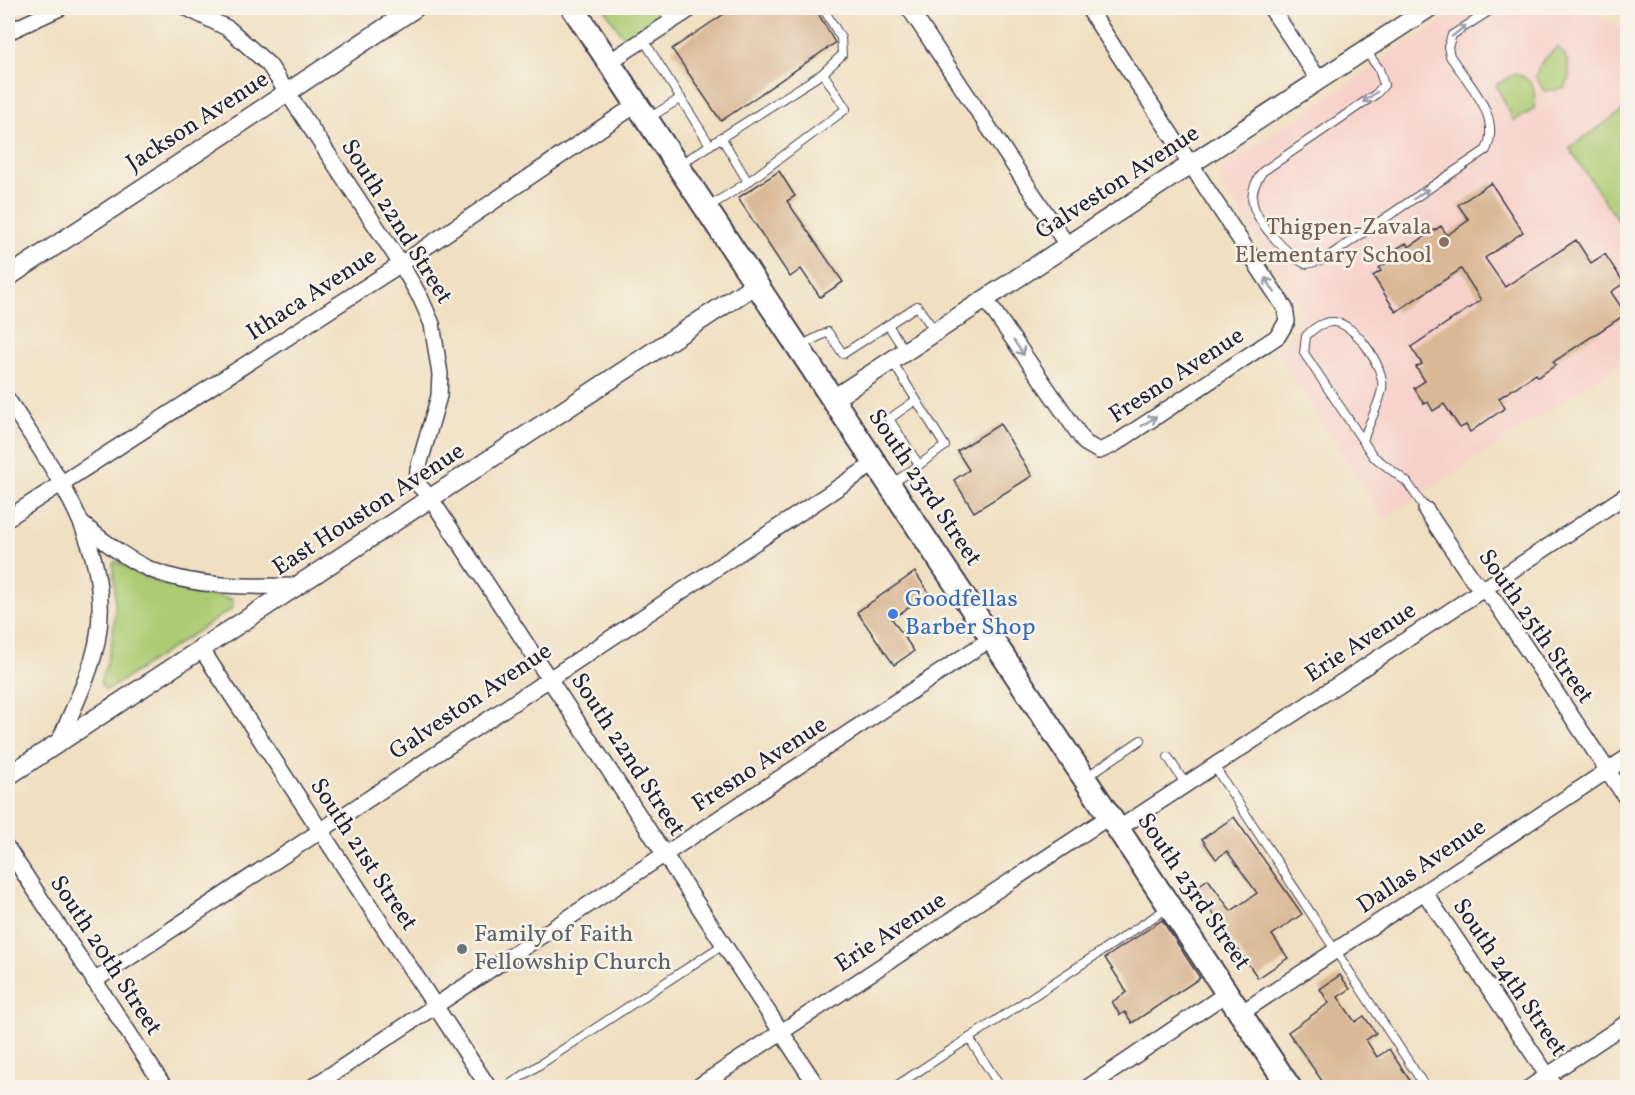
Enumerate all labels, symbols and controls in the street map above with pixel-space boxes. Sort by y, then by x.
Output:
one-way arrow [1451,25,1467,38]
street label: Jackson Avenue [120,63,276,181]
one-way arrow [1363,91,1379,103]
street label: Galveston Avenue [1029,117,1207,249]
street label: South 22nd Street [332,133,460,311]
one-way arrow [1412,188,1429,200]
place label: Thigpen-Zavala Elementary School [1234,211,1432,273]
marker: Thigpen-Zavala Elementary School [1437,235,1451,249]
street label: Ithaca Avenue [240,240,384,350]
one-way arrow [1264,277,1276,293]
street label: Fresno Avenue [1103,320,1251,432]
one-way arrow [1013,340,1025,356]
street label: South 23rd Street [859,403,989,573]
one-way arrow [1140,415,1157,427]
street label: East Houston Avenue [266,435,472,585]
street label: South 25th Street [1469,543,1601,711]
place label: Goodfellas Barber Shop [905,583,1035,645]
street label: Erie Avenue [1299,594,1423,692]
marker: Goodfellas Barber Shop [886,607,900,621]
street label: Galveston Avenue [383,635,559,769]
street label: South 22nd Street [561,667,693,843]
street label: Fresno Avenue [686,709,834,821]
street label: South 21st Street [301,772,425,938]
street label: South 23rd Street [1128,807,1258,977]
street label: Dallas Avenue [1351,811,1493,923]
street label: South 20th Street [40,869,170,1043]
street label: Erie Avenue [829,884,953,982]
street label: South 24th Street [1443,892,1575,1064]
place label: Family of Faith Fellowship Church [474,918,671,980]
marker: Family of Faith Fellowship Church [455,942,469,956]

